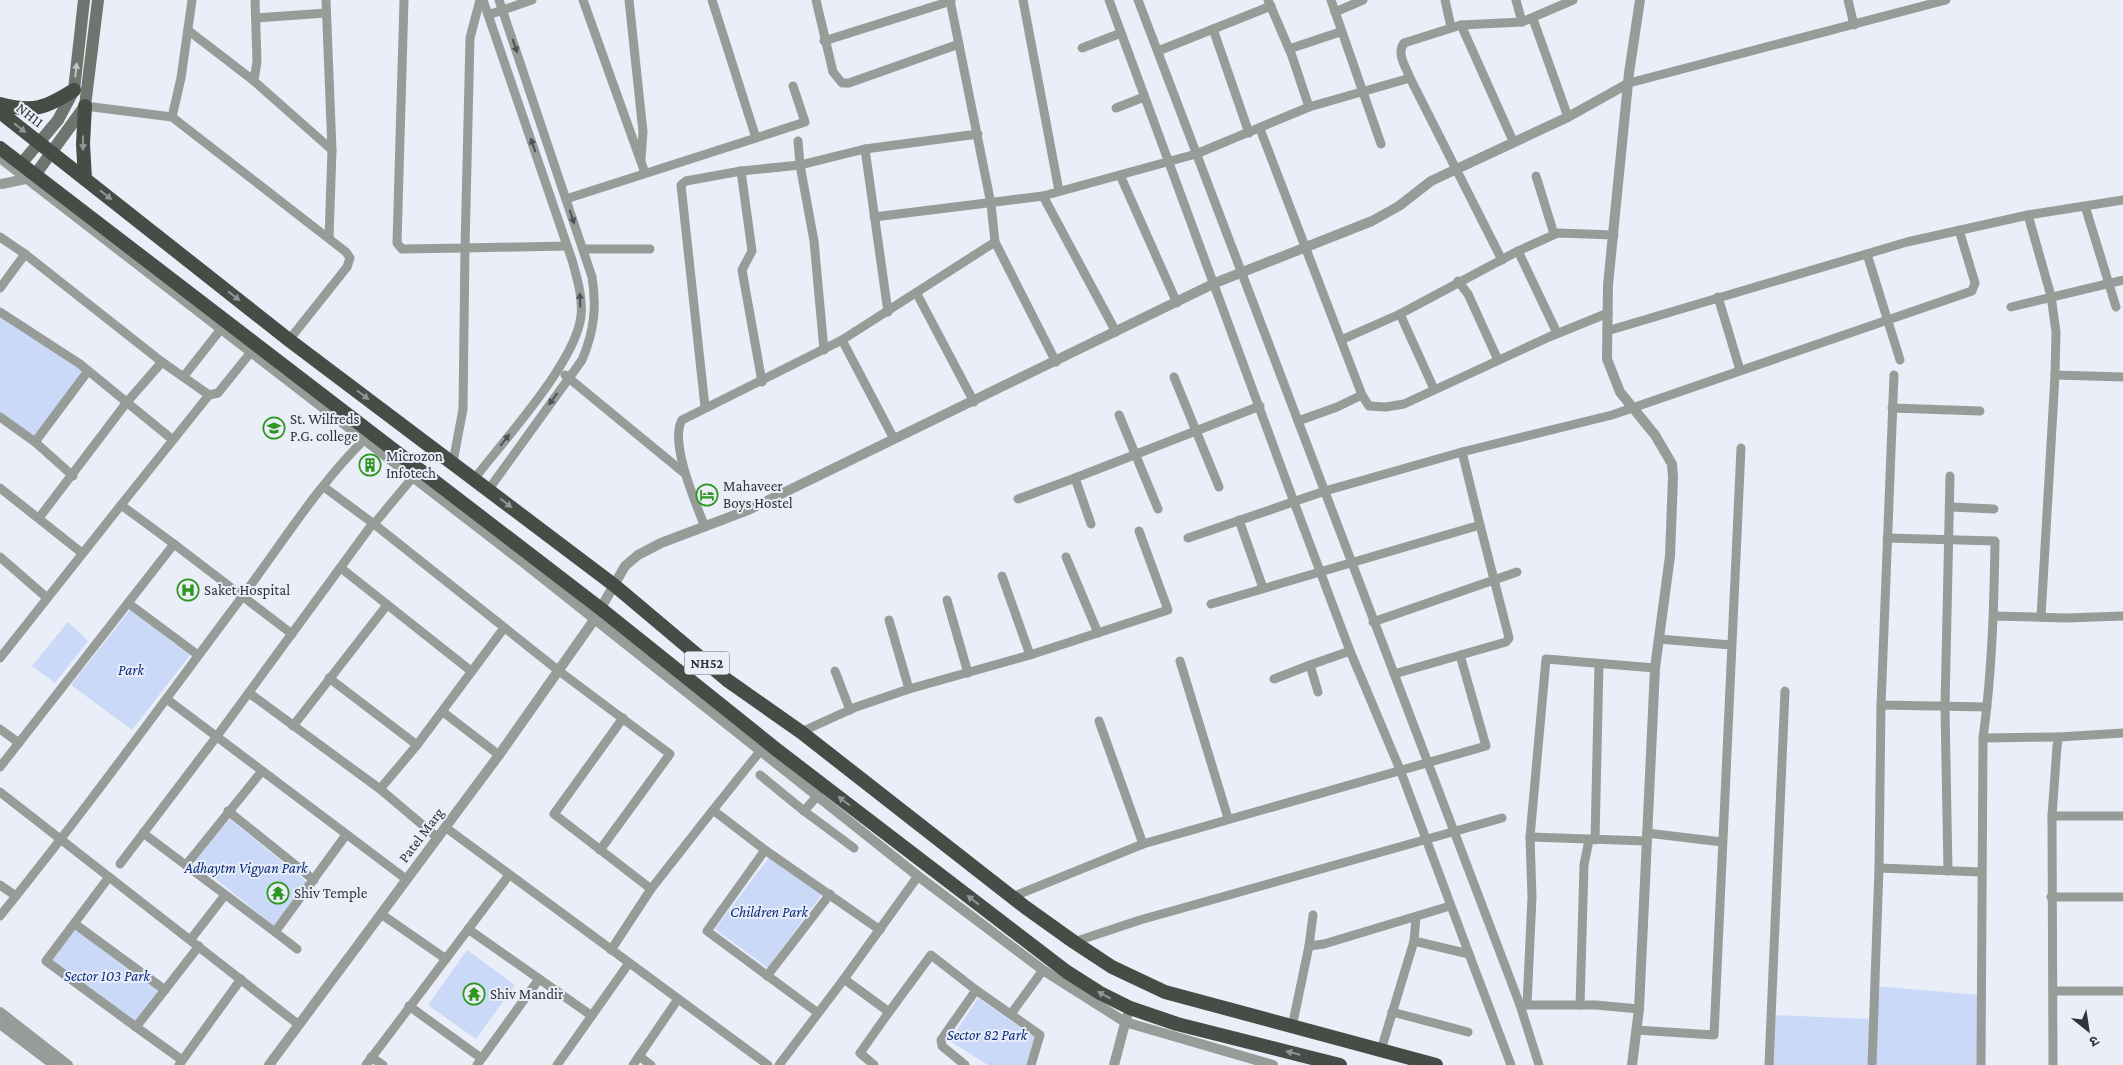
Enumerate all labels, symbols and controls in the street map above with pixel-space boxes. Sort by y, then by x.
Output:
one-way arrow [511,39,519,54]
one-way arrow [72,62,80,78]
street label: NH11 [13,100,47,130]
one-way arrow [13,123,27,133]
one-way arrow [79,135,87,151]
one-way arrow [529,138,536,153]
one-way arrow [99,190,112,201]
one-way arrow [568,210,576,225]
one-way arrow [227,290,240,301]
one-way arrow [576,292,584,308]
one-way arrow [356,389,369,400]
one-way arrow [548,392,558,406]
place label: St. Wilfreds P.G. college [290,411,360,445]
school or university icon: St. Wilfreds P.G. college [262,416,286,440]
one-way arrow [499,434,510,447]
place label: Microzon Infotech [386,448,443,481]
building icon: Microzon Infotech [358,453,382,477]
place label: Mahaveer Boys Hostel [723,478,793,512]
hotel icon: Mahaveer Boys Hostel [695,483,719,507]
one-way arrow [500,497,513,508]
hospital icon: Saket Hospital [176,578,200,602]
place label: Saket Hospital [204,582,290,599]
road number: NH52 [684,651,730,674]
park label: Park [118,662,145,678]
one-way arrow [837,796,851,806]
street label: Patel Marg [395,805,448,866]
park label: Adhaytm Vigyan Park [183,860,309,877]
temple icon: Shiv Temple [266,881,290,905]
place label: Shiv Temple [294,885,368,902]
one-way arrow [967,894,980,905]
park label: Children Park [730,904,809,920]
park label: Sector 103 Park [64,968,151,984]
temple icon: Shiv Mandir [462,982,486,1006]
place label: Shiv Mandir [490,986,564,1002]
one-way arrow [1097,991,1112,999]
north arrow [2063,1005,2113,1055]
park label: Sector 82 Park [947,1027,1029,1043]
text: उ [2086,1032,2102,1051]
one-way arrow [1285,1049,1300,1057]

